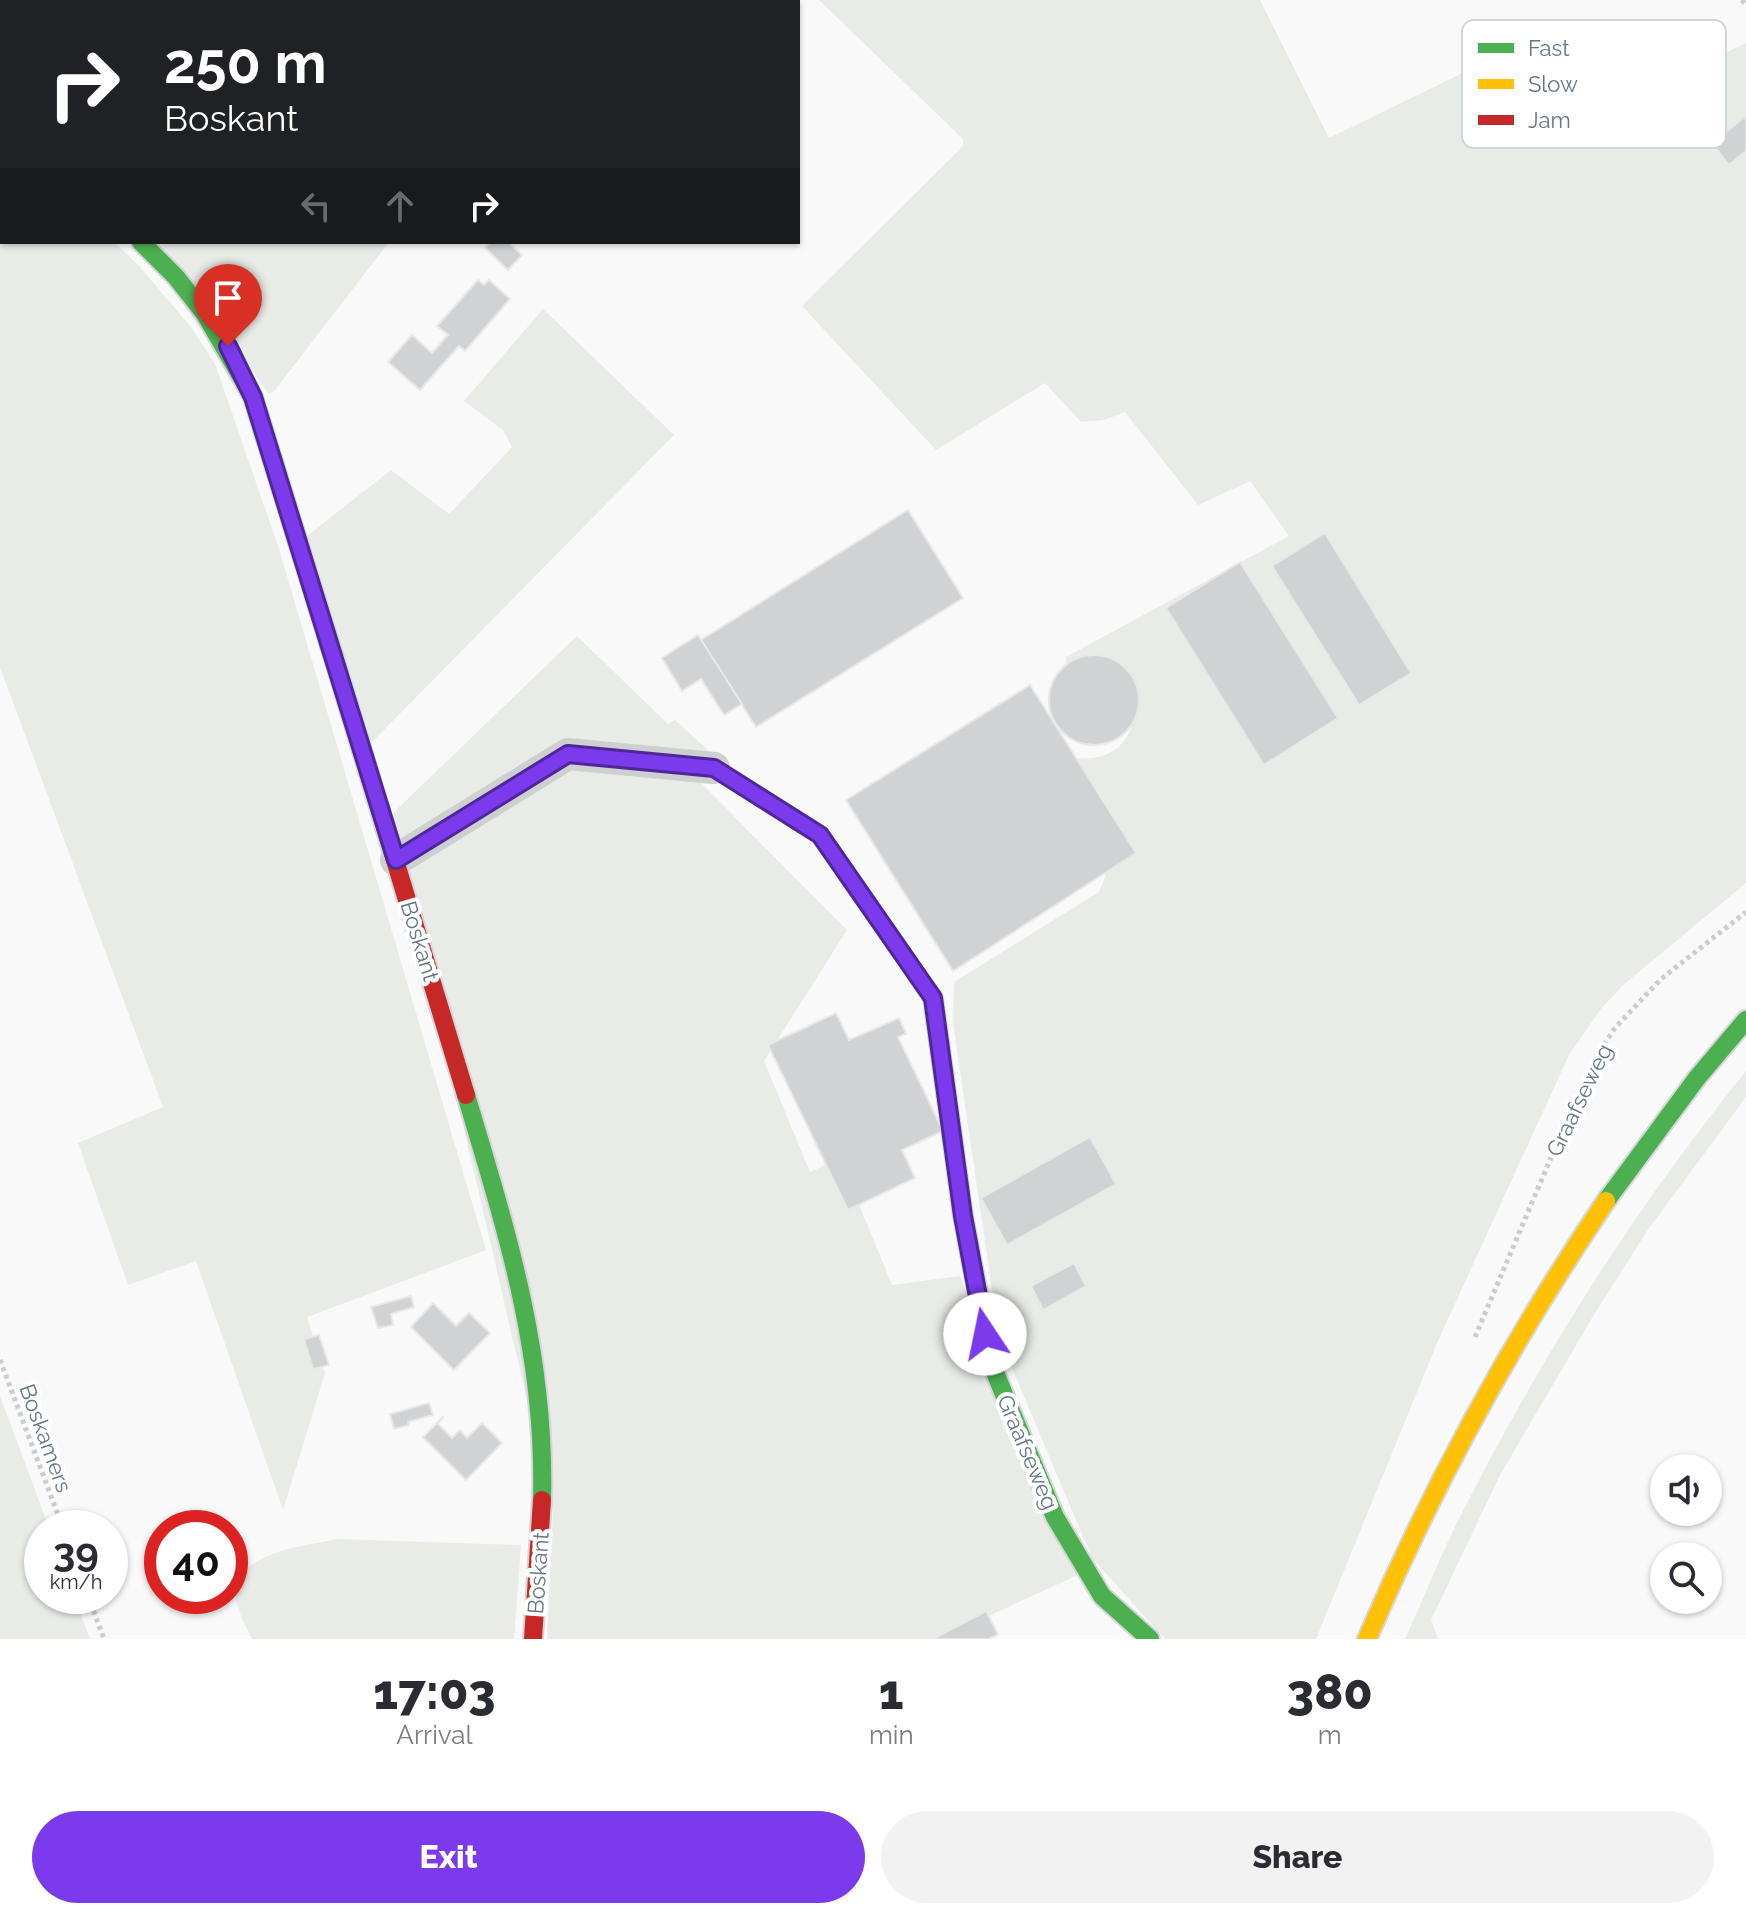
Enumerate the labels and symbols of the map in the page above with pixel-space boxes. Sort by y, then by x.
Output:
legend [1462,20,1726,148]
text: Fast [1528,35,1570,61]
text: Slow [1528,71,1578,97]
text: Jam [1528,107,1571,133]
pin [194,264,262,346]
street label: Boskant [396,898,445,985]
street label: Graafseweg [1541,1040,1617,1160]
position arrow [943,1292,1027,1376]
street label: Boskamers [14,1380,78,1496]
street label: Graafseweg [992,1391,1064,1513]
speed limit sign: 40 [144,1510,248,1614]
street label: Boskant [522,1531,554,1615]

